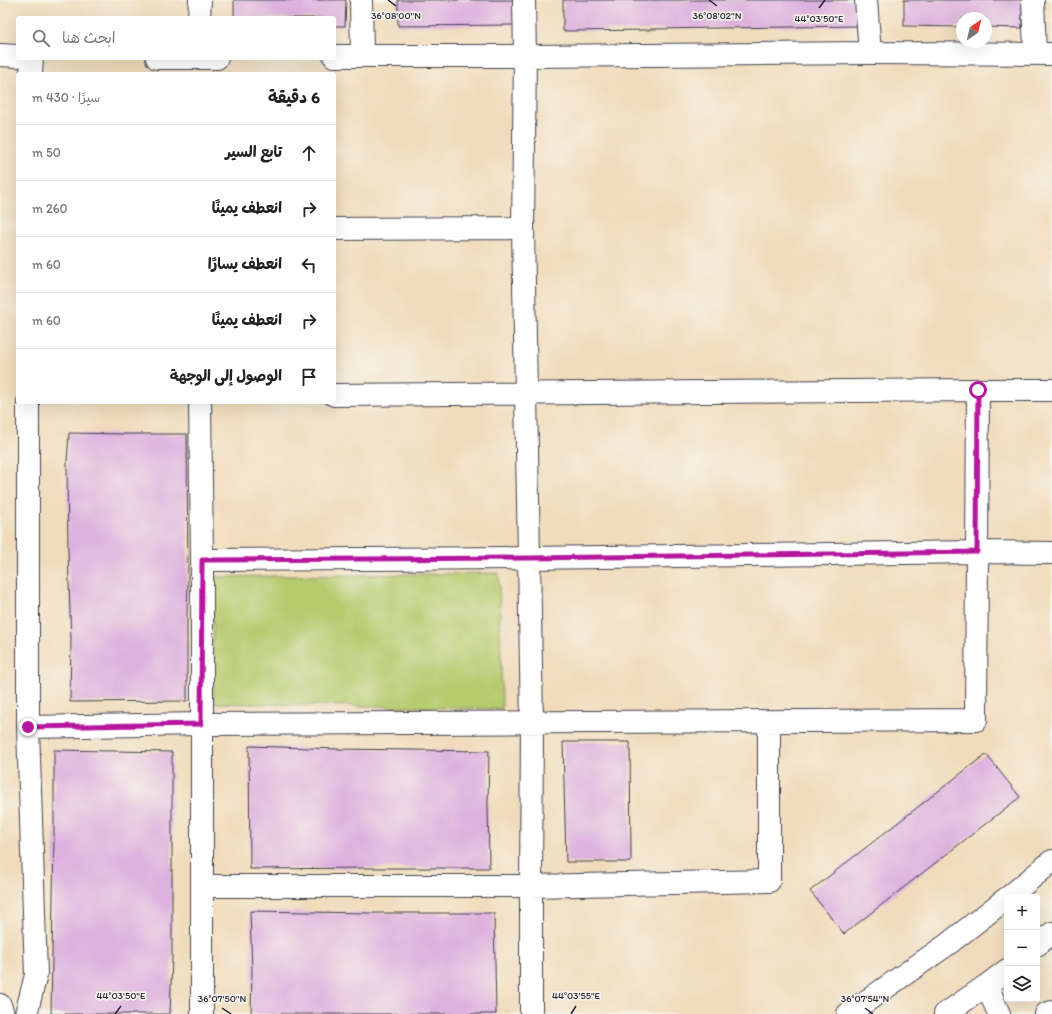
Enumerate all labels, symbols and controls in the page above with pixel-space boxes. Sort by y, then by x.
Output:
text: 36°08'00"N [371,9,421,22]
text: 36°08'02"N [692,9,742,22]
text: 44°03'50"E [794,12,844,25]
north arrow [956,12,992,48]
search box [16,16,336,60]
icon: search [30,27,52,49]
text: ابحث هنا [62,29,116,47]
text: 6 دقيقة [268,87,320,107]
text: سيرًا · 430 m [32,90,100,105]
icon: ahead [298,142,320,164]
text: تابع السير [225,143,282,161]
text: 50 m [32,145,61,160]
icon: right [298,198,320,220]
text: انعطف يمينًا [212,199,282,217]
text: 260 m [32,201,68,216]
icon: left [298,254,320,276]
text: انعطف يسارًا [208,255,282,273]
text: 60 m [32,257,61,272]
icon: right [298,310,320,332]
text: انعطف يمينًا [212,311,282,329]
text: 60 m [32,313,61,328]
icon: arrive [298,366,320,388]
text: الوصول إلى الوجهة [170,367,282,385]
route start [969,381,987,399]
route end [19,718,37,736]
map controls [1004,894,1040,1002]
button: + [1004,894,1040,930]
button: − [1004,930,1040,966]
button: layers [1004,966,1040,1002]
text: 44°03'50"E [96,989,146,1002]
text: 44°03'55"E [552,989,601,1002]
text: 36°07'50"N [198,992,246,1005]
text: 36°07'54"N [841,992,889,1005]

